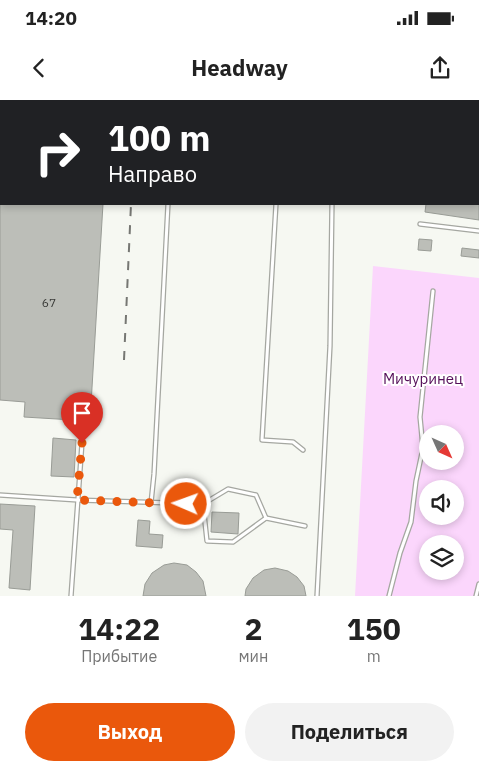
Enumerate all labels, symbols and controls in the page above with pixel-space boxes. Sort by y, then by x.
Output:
text: 14:20 [25,6,77,30]
text: Headway [191,53,288,82]
icon: back [25,54,53,82]
icon: share [426,54,454,82]
text: 100 m [108,115,211,161]
icon: right [25,120,90,185]
text: Направо [108,159,197,188]
house number: 67 [42,295,56,310]
park label: Мичуринец [383,369,463,388]
pin [61,392,103,443]
icon: arrive [68,399,96,427]
north arrow [419,425,464,470]
map controls [419,425,464,580]
position arrow [159,477,211,529]
button: sound [419,480,464,525]
button: layers [419,535,464,580]
text: 14:22 [78,609,160,648]
text: 2 [244,609,262,648]
text: 150 [347,609,401,648]
text: Прибытие [81,646,157,666]
text: мин [238,646,268,666]
text: m [367,646,381,666]
button: Выход [25,703,235,761]
button: Поделиться [245,703,454,761]

